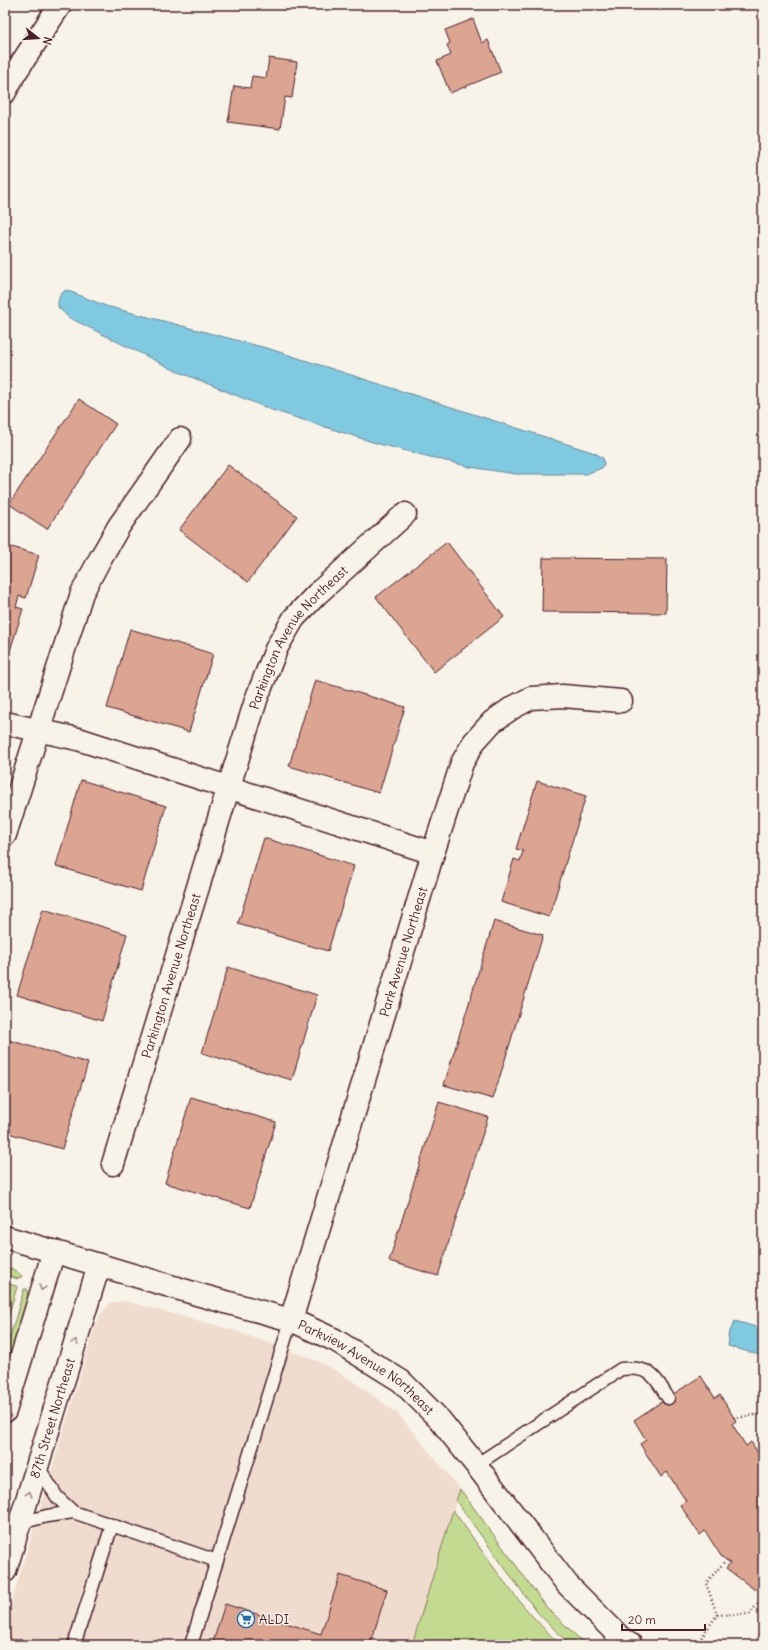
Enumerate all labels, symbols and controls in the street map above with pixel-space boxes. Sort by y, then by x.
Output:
north arrow [18,18,58,58]
text: N [40,35,55,47]
street label: Parkington Avenue Northeast [246,562,352,712]
street label: Park Avenue Northeast [376,884,431,1019]
street label: Parkington Avenue Northeast [138,891,205,1060]
one-way arrow [38,1285,47,1292]
street label: Parkview Avenue Northeast [295,1316,438,1419]
one-way arrow [70,1339,79,1346]
street label: 87th Street Northeast [26,1355,79,1480]
one-way arrow [24,1490,33,1497]
scale bar [622,1606,705,1632]
supermarket icon: ALDI [236,1609,256,1629]
place label: ALDI [259,1611,289,1628]
text: 20 m [628,1612,656,1627]

